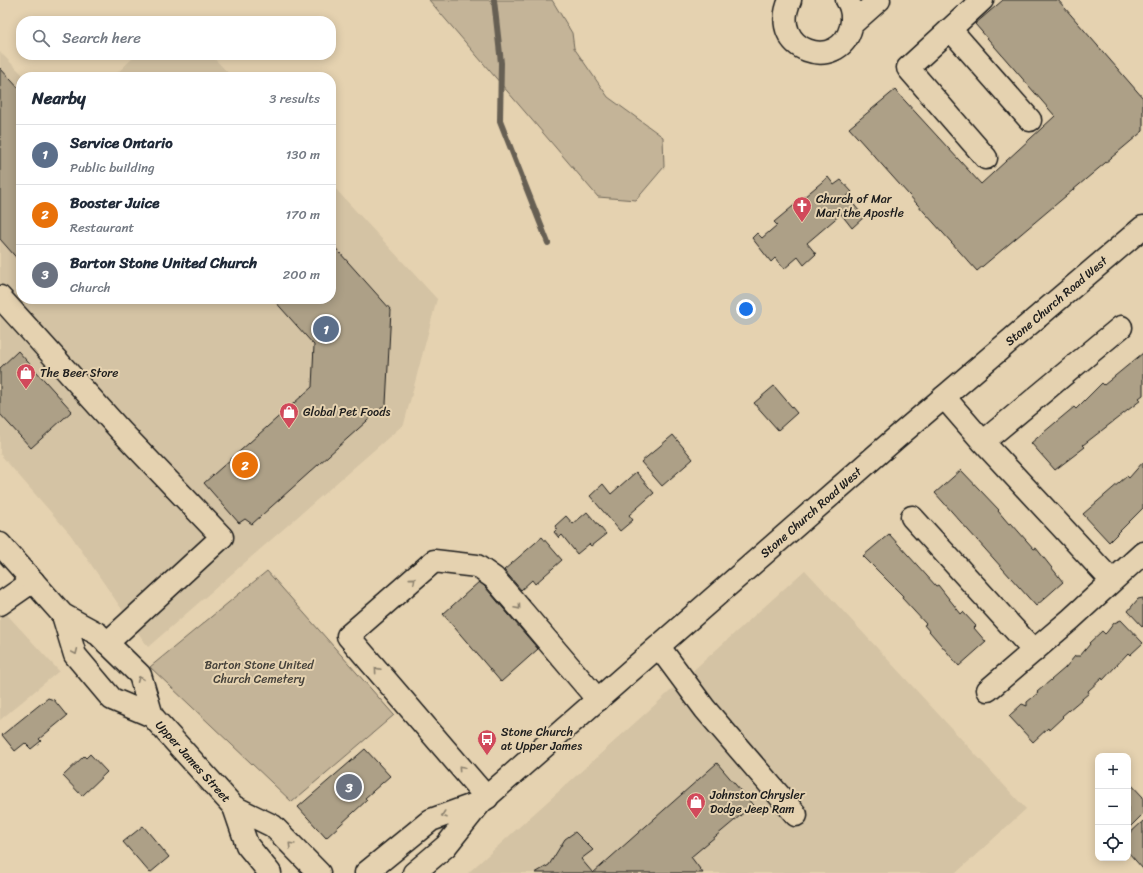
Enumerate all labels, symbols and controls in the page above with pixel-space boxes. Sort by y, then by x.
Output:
search box [16,16,336,60]
text: Search here [62,25,141,51]
icon: search [30,27,52,49]
text: Nearby [32,83,86,113]
text: 3 results [269,87,320,110]
text: Service Ontario [70,130,173,156]
text: 1 [42,143,48,166]
text: 130 m [286,143,320,166]
text: Public building [70,156,155,179]
place label: Church of Mar Mari the Apostle [816,188,904,224]
text: Booster Juice [70,190,159,216]
church icon: Church of Mar Mari the Apostle [791,195,813,223]
text: 2 [41,203,49,226]
text: 170 m [285,203,320,226]
text: Restaurant [70,216,134,239]
text: Barton Stone United Church [70,250,257,276]
street label: Stone Church Road West [1000,250,1114,352]
text: 3 [41,263,49,286]
text: 200 m [283,263,320,286]
text: Church [70,276,111,299]
your location [736,299,756,319]
pin: 1 [313,314,339,344]
shop icon: The Beer Store [15,362,37,390]
place label: The Beer Store [40,362,118,384]
shop icon: Global Pet Foods [278,401,300,429]
place label: Global Pet Foods [303,401,390,423]
pin: 2 [232,450,258,480]
street label: Stone Church Road West [755,461,868,564]
one-way arrow [408,577,415,584]
one-way arrow [514,602,521,609]
one-way arrow [71,648,79,655]
park label: Barton Stone United Church Cemetery [204,654,314,690]
one-way arrow [374,667,381,674]
one-way arrow [137,676,145,683]
street label: Upper James Street [150,715,236,808]
place label: Stone Church at Upper James [501,721,582,757]
bus stop icon: Stone Church at Upper James [476,728,498,756]
map controls [1095,753,1131,861]
button: + [1095,753,1131,789]
one-way arrow [459,766,466,773]
pin: 3 [336,772,362,802]
place label: Johnston Chrysler Dodge Jeep Ram [709,784,806,820]
button: − [1095,789,1131,825]
shop icon: Johnston Chrysler Dodge Jeep Ram [685,791,707,819]
one-way arrow [441,811,448,819]
button: locate [1095,825,1131,861]
one-way arrow [288,842,296,850]

